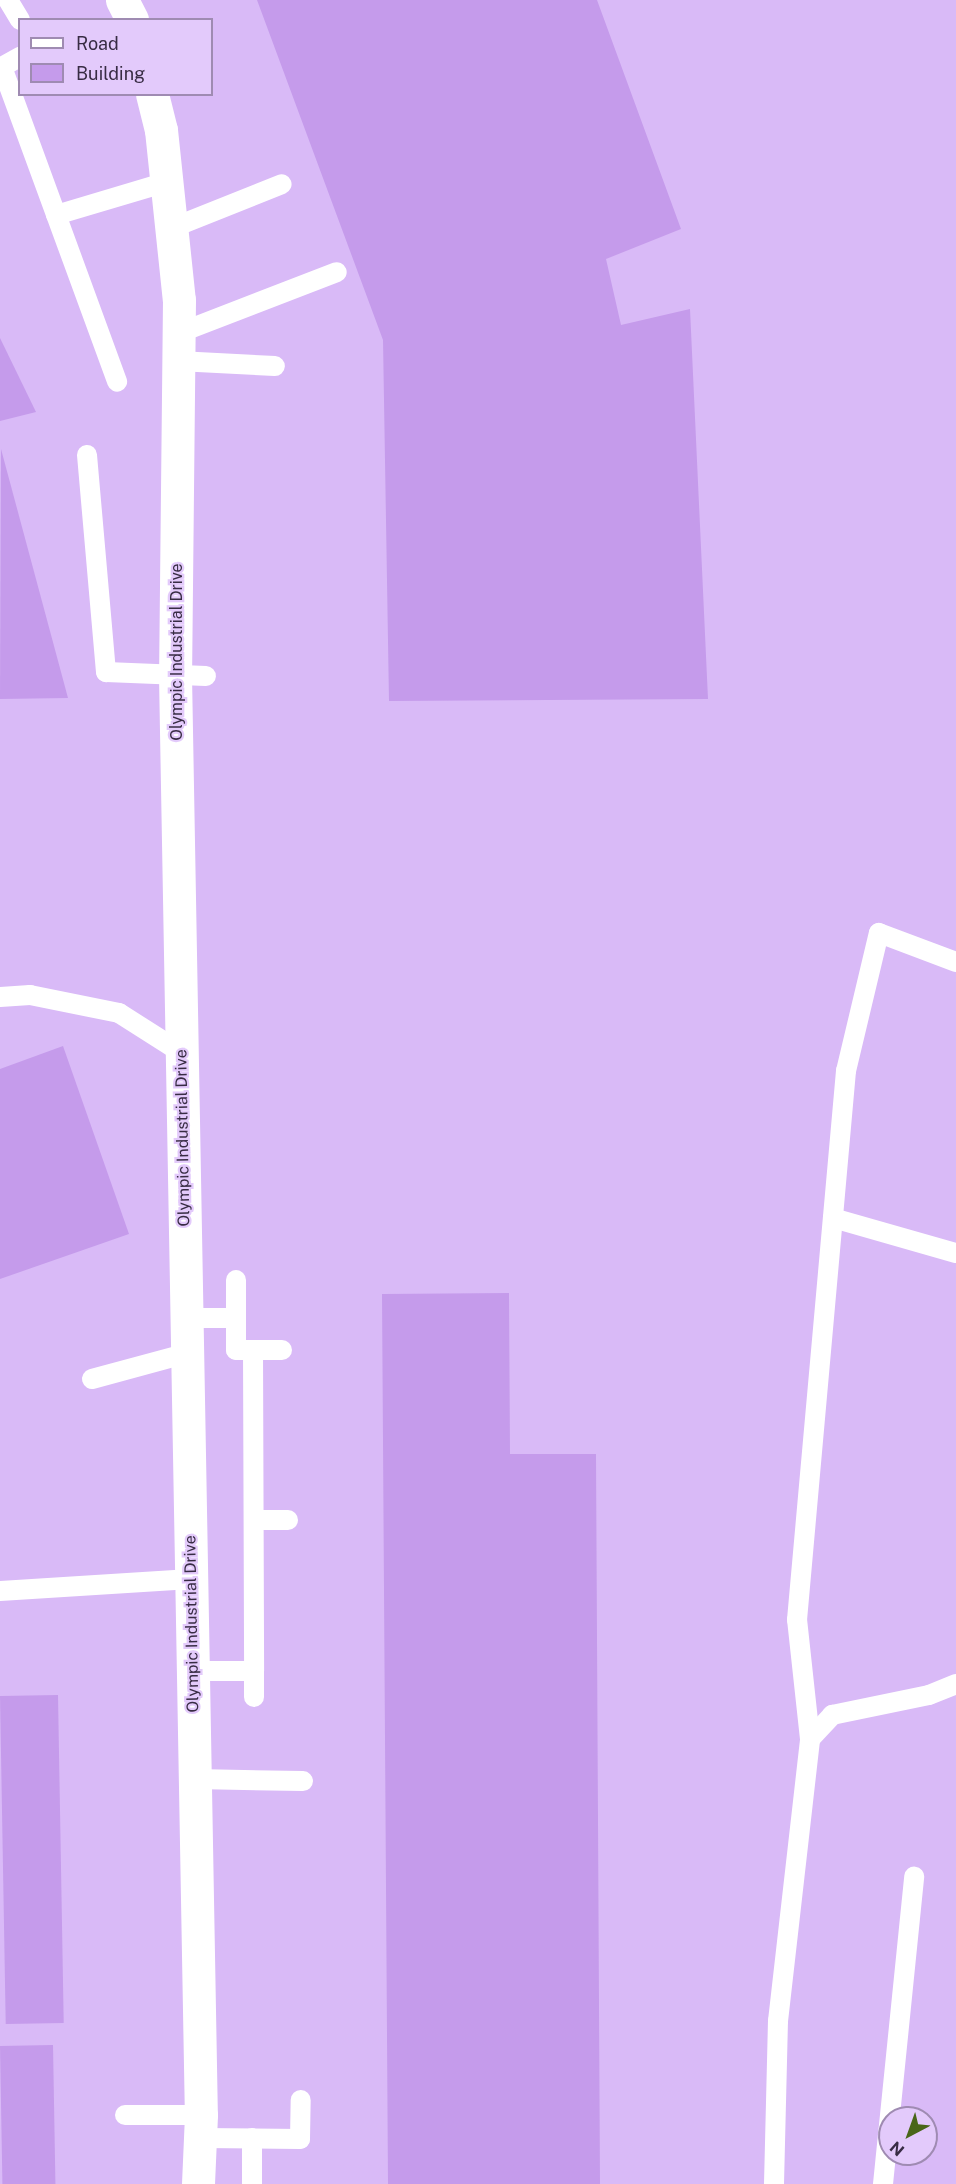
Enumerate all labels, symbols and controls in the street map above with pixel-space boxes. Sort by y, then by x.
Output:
legend [18,18,213,96]
text: Road [76,33,119,54]
text: Building [76,63,145,84]
street label: Olympic Industrial Drive [167,563,187,741]
street label: Olympic Industrial Drive [172,1049,194,1227]
street label: Olympic Industrial Drive [181,1535,203,1713]
north arrow [878,2106,938,2166]
text: N [886,2137,908,2160]

